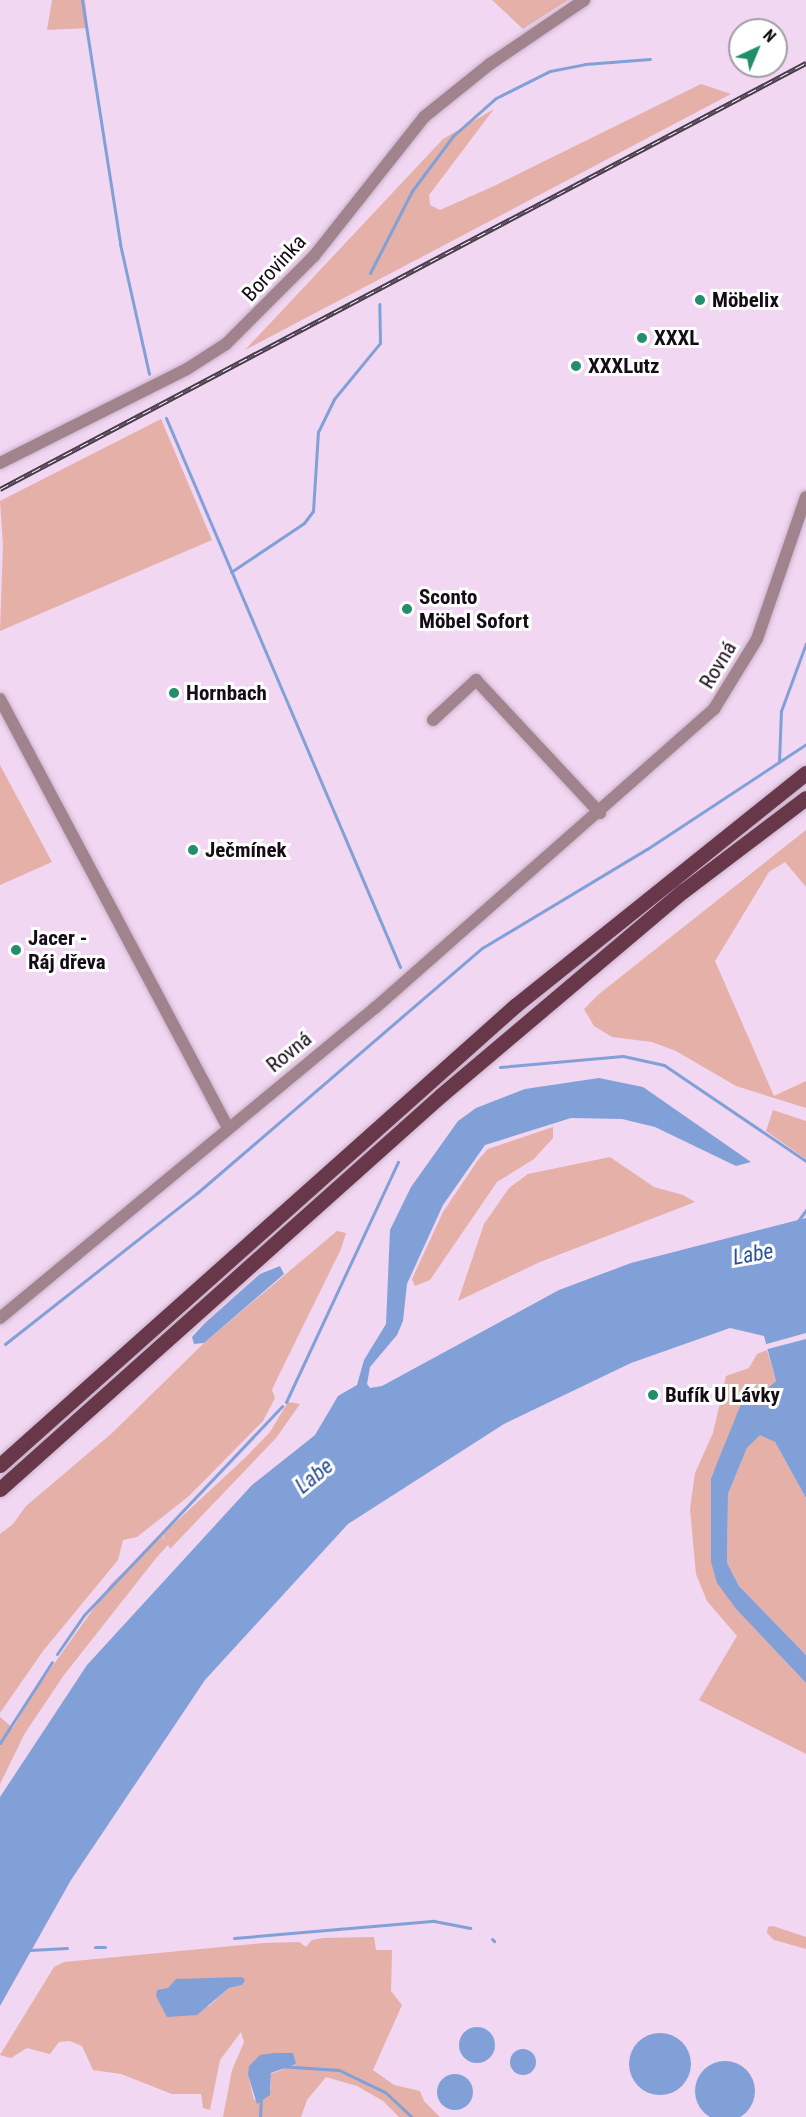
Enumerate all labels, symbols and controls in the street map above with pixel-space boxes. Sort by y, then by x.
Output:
north arrow [728,18,788,78]
text: N [759,26,780,46]
street label: Borovinka [237,229,311,307]
place label: Möbelix [712,287,779,313]
marker: Möbelix [693,293,707,307]
place label: XXXL [654,325,699,351]
marker: XXXL [635,331,649,345]
place label: XXXLutz [588,353,659,379]
marker: XXXLutz [569,359,583,373]
place label: Sconto Möbel Sofort [419,584,529,634]
marker: Sconto Möbel Sofort [400,602,414,616]
street label: Rovná [694,637,742,693]
place label: Hornbach [186,680,267,706]
marker: Hornbach [167,686,181,700]
place label: Ječmínek [205,837,286,863]
marker: Ječmínek [186,843,200,857]
place label: Jacer - Ráj dřeva [28,925,106,975]
marker: Jacer - Ráj dřeva [9,943,23,957]
street label: Rovná [261,1026,317,1078]
water label: Labe [731,1237,775,1271]
place label: Bufík U Lávky [665,1382,780,1408]
marker: Bufík U Lávky [646,1388,660,1402]
water label: Labe [290,1453,338,1499]

